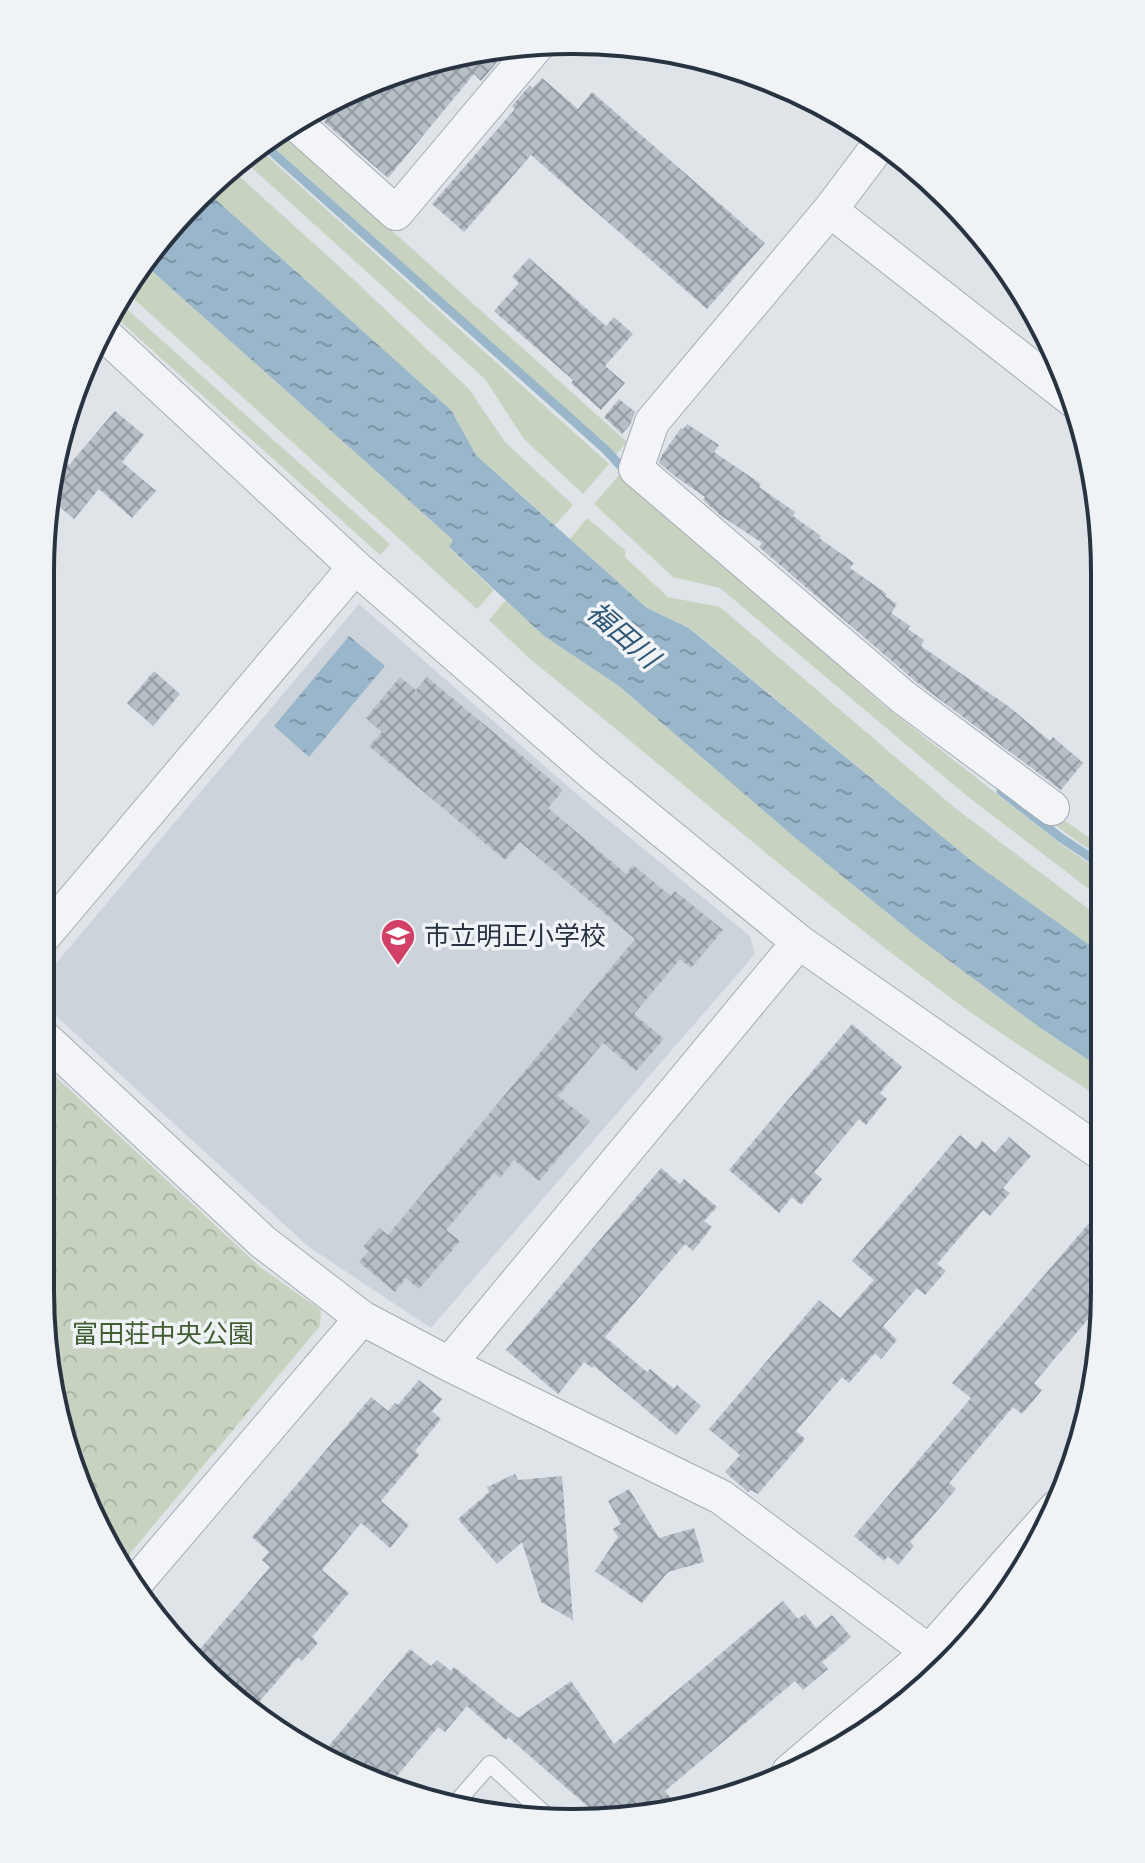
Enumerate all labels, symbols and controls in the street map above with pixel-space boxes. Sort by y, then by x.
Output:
water label: 福田川 [580,595,668,677]
school or university icon: 市立明正小学校 [379,917,417,967]
place label: 市立明正小学校 [424,921,606,952]
park label: 富田荘中央公園 [72,1319,254,1350]

